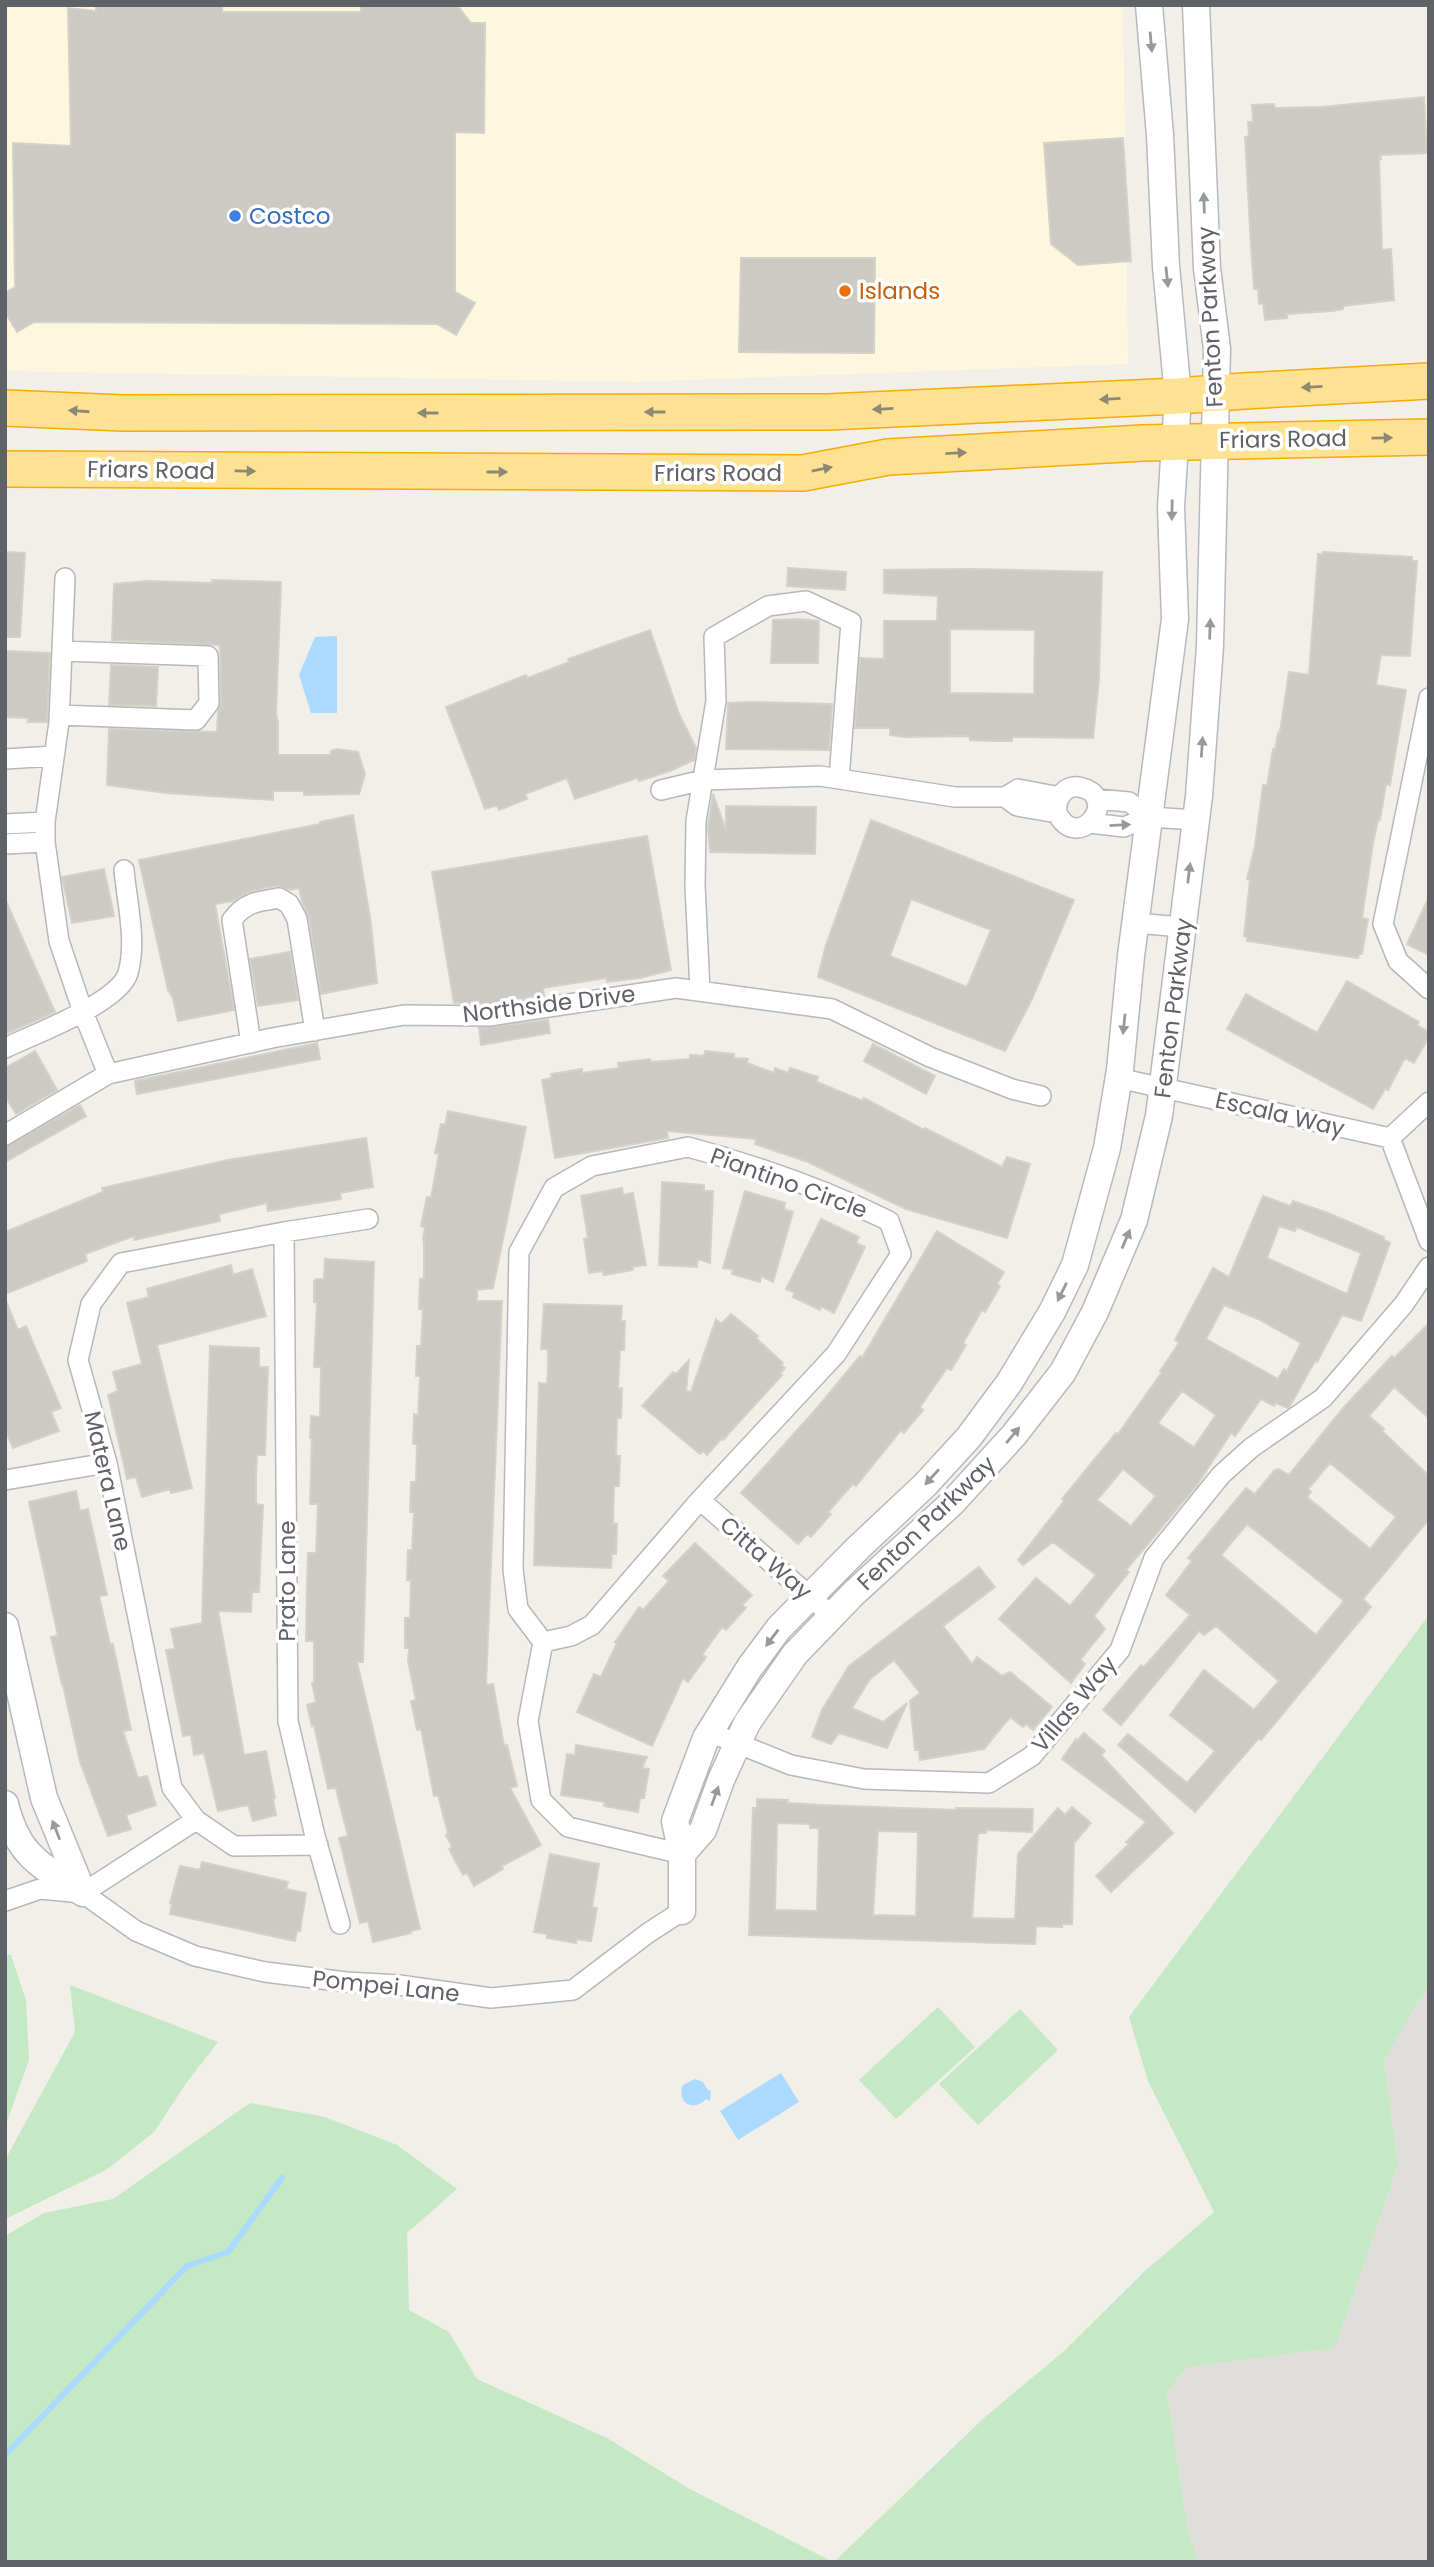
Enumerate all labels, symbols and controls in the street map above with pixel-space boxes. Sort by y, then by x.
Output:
one-way arrow [1146,31,1157,53]
one-way arrow [1199,192,1210,214]
place label: Costco [249,200,331,232]
marker: Costco [227,208,243,224]
street label: Fenton Parkway [1189,226,1231,408]
one-way arrow [1162,266,1173,288]
place label: Islands [859,275,940,307]
marker: Islands [837,283,853,299]
one-way arrow [1300,382,1322,393]
one-way arrow [1099,394,1121,405]
one-way arrow [872,404,894,415]
one-way arrow [68,405,90,416]
one-way arrow [644,406,666,418]
one-way arrow [417,407,439,419]
street label: Friars Road [1219,422,1347,456]
one-way arrow [1371,432,1393,443]
one-way arrow [945,448,967,459]
street label: Friars Road [87,453,215,487]
street label: Friars Road [654,457,782,489]
one-way arrow [811,464,833,475]
one-way arrow [234,465,256,477]
one-way arrow [486,466,508,478]
one-way arrow [1166,499,1178,521]
one-way arrow [1204,618,1216,640]
one-way arrow [1197,735,1208,757]
one-way arrow [1109,819,1131,830]
one-way arrow [1184,862,1195,884]
street label: Fenton Parkway [1146,916,1200,1100]
street label: Northside Drive [461,978,637,1030]
one-way arrow [1118,1013,1129,1035]
street label: Escala Way [1212,1084,1348,1144]
street label: Piantino Circle [706,1140,872,1226]
one-way arrow [1121,1229,1132,1250]
one-way arrow [1056,1282,1068,1302]
street label: Matera Lane [76,1408,140,1554]
one-way arrow [1005,1427,1020,1444]
street label: Fenton Parkway [850,1449,1002,1597]
one-way arrow [925,1468,941,1485]
street label: Citta Way [713,1509,819,1607]
street label: Prato Lane [271,1520,303,1642]
one-way arrow [765,1629,779,1647]
street label: Villas Way [1024,1649,1124,1759]
one-way arrow [710,1785,721,1806]
one-way arrow [51,1820,62,1841]
street label: Pompei Lane [311,1962,461,2010]

